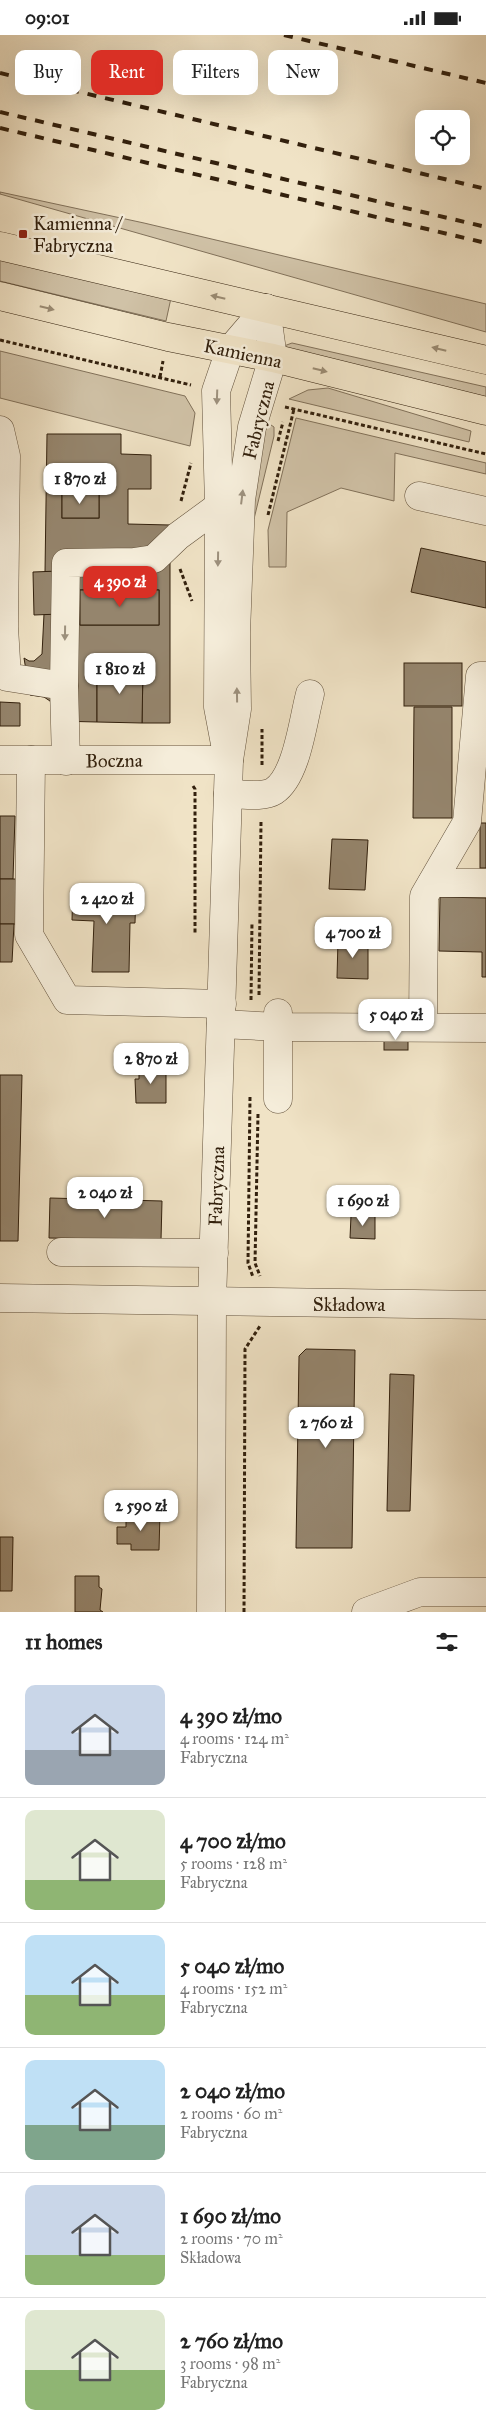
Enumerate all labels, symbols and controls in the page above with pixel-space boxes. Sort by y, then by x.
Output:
text: 09:01 [25,6,69,29]
chip: Buy [15,50,81,95]
chip: Rent [91,50,163,95]
chip: Filters [173,50,258,95]
chip: New [268,50,338,95]
map controls [415,110,470,165]
button: locate [415,110,470,165]
place label: Kamienna / Fabryczna [33,212,123,257]
marker: Kamienna / Fabryczna [17,228,29,240]
one-way arrow [211,293,226,301]
one-way arrow [40,304,55,312]
street label: Kamienna [202,334,285,373]
one-way arrow [431,345,446,353]
one-way arrow [313,366,328,374]
street label: Fabryczna [238,378,280,462]
one-way arrow [213,389,221,405]
pin: 1 870 zł [28,463,132,505]
text: 1 870 zł [54,469,106,488]
one-way arrow [238,489,246,505]
one-way arrow [214,551,222,567]
pin: 4 390 zł [68,565,172,608]
text: 4 390 zł [94,572,146,591]
one-way arrow [61,625,69,641]
pin: 1 810 zł [68,653,172,695]
text: 1 810 zł [95,659,145,678]
one-way arrow [233,686,241,702]
street label: Boczna [85,748,144,772]
pin: 2 420 zł [55,883,159,925]
text: 2 420 zł [81,889,133,908]
pin: 4 700 zł [301,917,405,959]
text: 4 700 zł [326,923,380,942]
pin: 5 040 zł [344,999,448,1041]
text: 5 040 zł [369,1005,423,1024]
pin: 2 870 zł [99,1043,203,1085]
text: 2 870 zł [125,1049,177,1068]
street label: Fabryczna [204,1145,229,1226]
pin: 2 040 zł [53,1177,157,1219]
text: 2 040 zł [78,1183,132,1202]
pin: 1 690 zł [311,1185,415,1227]
text: 1 690 zł [337,1191,389,1210]
street label: Składowa [313,1293,386,1316]
pin: 2 760 zł [274,1407,378,1449]
text: 2 760 zł [300,1413,352,1432]
pin: 2 590 zł [89,1489,193,1532]
text: 2 590 zł [115,1496,167,1515]
icon: filters [433,1628,461,1656]
text: 11 homes [25,1629,102,1655]
text: 4 390 zł/mo [180,1703,282,1729]
icon: home [65,1705,125,1765]
text: 4 rooms · 124 m² [180,1729,289,1748]
text: Fabryczna [180,1748,247,1767]
text: 4 700 zł/mo [180,1828,286,1854]
icon: home [65,1830,125,1890]
text: 5 rooms · 128 m² [180,1854,287,1873]
text: Fabryczna [180,1873,247,1892]
text: 5 040 zł/mo [180,1953,284,1979]
icon: home [65,1955,125,2015]
text: 4 rooms · 152 m² [180,1979,287,1998]
text: Fabryczna [180,1998,247,2017]
text: 2 040 zł/mo [180,2078,285,2104]
icon: home [65,2080,125,2140]
text: 2 rooms · 60 m² [180,2104,282,2123]
text: Fabryczna [180,2123,247,2142]
text: 1 690 zł/mo [180,2203,281,2229]
icon: home [65,2205,125,2265]
text: 2 rooms · 70 m² [180,2229,283,2248]
text: Składowa [180,2248,241,2267]
text: 2 760 zł/mo [180,2328,283,2354]
icon: home [65,2330,125,2390]
text: 3 rooms · 98 m² [180,2354,280,2373]
text: Fabryczna [180,2373,247,2392]

